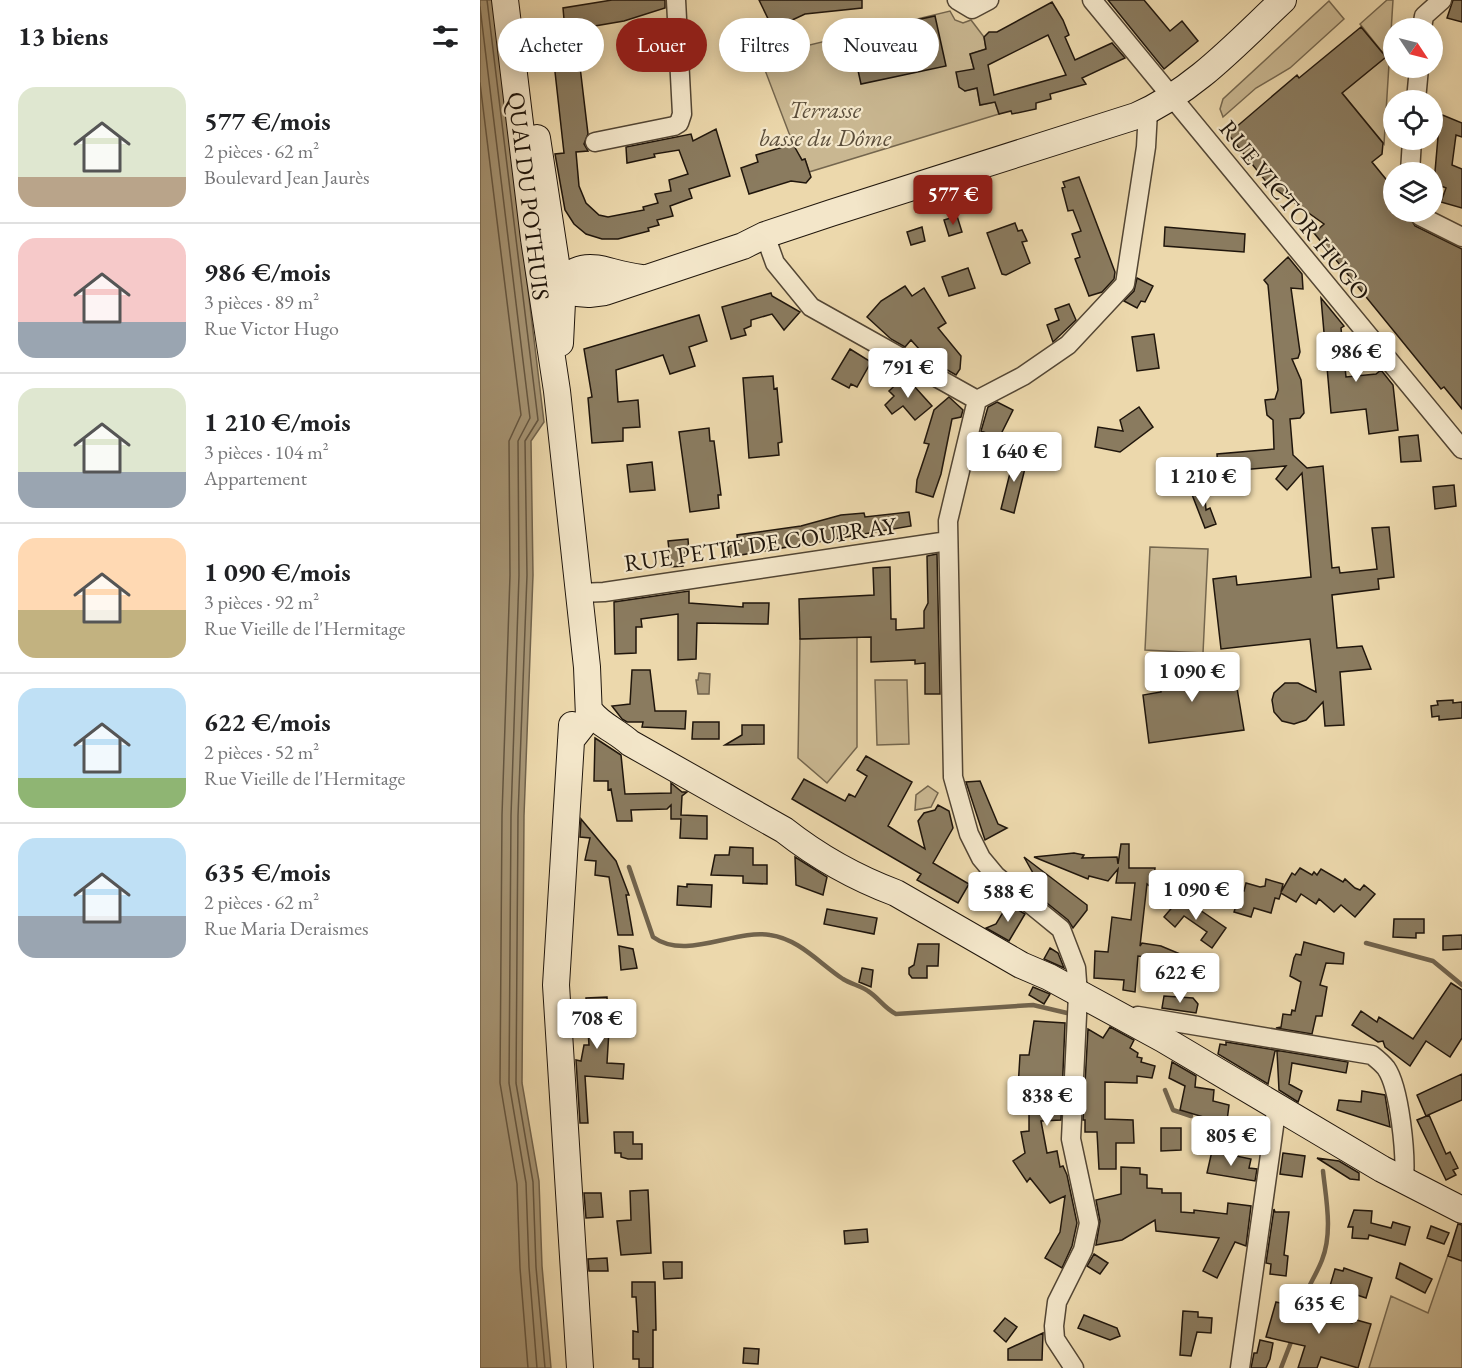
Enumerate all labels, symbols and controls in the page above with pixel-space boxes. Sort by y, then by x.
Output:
chip: Acheter [498,18,604,72]
chip: Louer [616,18,707,72]
chip: Filtres [719,18,810,72]
chip: Nouveau [822,18,939,72]
north arrow [1383,18,1443,78]
map controls [1383,18,1443,222]
text: 13 biens [18,19,108,53]
icon: filters [429,20,462,53]
street label: QUAI DU POTHUIS [501,90,557,302]
button: locate [1383,90,1443,150]
park label: Terrasse basse du Dôme [759,94,892,153]
text: 577 €/mois [204,104,331,138]
icon: home [66,111,138,183]
street label: RUE VICTOR HUGO [1213,113,1377,307]
text: 2 pièces · 62 m² [204,138,319,164]
button: layers [1383,162,1443,222]
text: Boulevard Jean Jaurès [204,164,369,190]
pin: 577 € [911,175,995,226]
text: 577 € [927,181,979,207]
text: 986 €/mois [204,255,331,289]
icon: home [66,262,138,334]
text: 3 pièces · 89 m² [204,289,319,315]
text: Rue Victor Hugo [204,315,339,341]
pin: 986 € [1314,332,1398,383]
text: 986 € [1330,338,1382,364]
pin: 791 € [866,348,950,399]
text: 791 € [882,354,934,380]
text: 1 210 €/mois [204,405,351,439]
icon: home [66,412,138,484]
pin: 1 640 € [959,432,1069,483]
text: 1 640 € [981,438,1047,464]
text: 3 pièces · 104 m² [204,439,329,465]
pin: 1 210 € [1148,457,1258,508]
text: 1 210 € [1170,463,1236,489]
text: Appartement [204,465,307,491]
street label: RUE PETIT DE COUPRAY [622,509,899,578]
text: 1 090 €/mois [204,555,351,589]
icon: home [66,562,138,634]
text: 3 pièces · 92 m² [204,589,319,615]
text: Rue Vieille de l'Hermitage [204,615,405,641]
pin: 1 090 € [1137,652,1247,703]
text: 1 090 € [1159,658,1225,684]
text: 622 €/mois [204,705,331,739]
icon: home [66,712,138,784]
text: 2 pièces · 52 m² [204,739,319,765]
text: Rue Vieille de l'Hermitage [204,765,405,791]
text: 635 €/mois [204,855,331,889]
icon: home [66,862,138,934]
pin: 1 090 € [1141,870,1251,921]
pin: 588 € [966,872,1050,923]
text: 1 090 € [1163,876,1229,902]
text: 588 € [982,878,1034,904]
text: 2 pièces · 62 m² [204,889,319,915]
text: Rue Maria Deraismes [204,915,368,941]
pin: 622 € [1138,953,1222,1004]
text: 622 € [1154,959,1206,985]
pin: 708 € [555,999,639,1050]
text: 708 € [571,1005,623,1031]
pin: 838 € [1005,1076,1089,1127]
text: 838 € [1021,1082,1073,1108]
pin: 805 € [1189,1116,1273,1167]
text: 805 € [1205,1122,1257,1148]
pin: 635 € [1277,1284,1361,1335]
text: 635 € [1293,1290,1345,1316]

